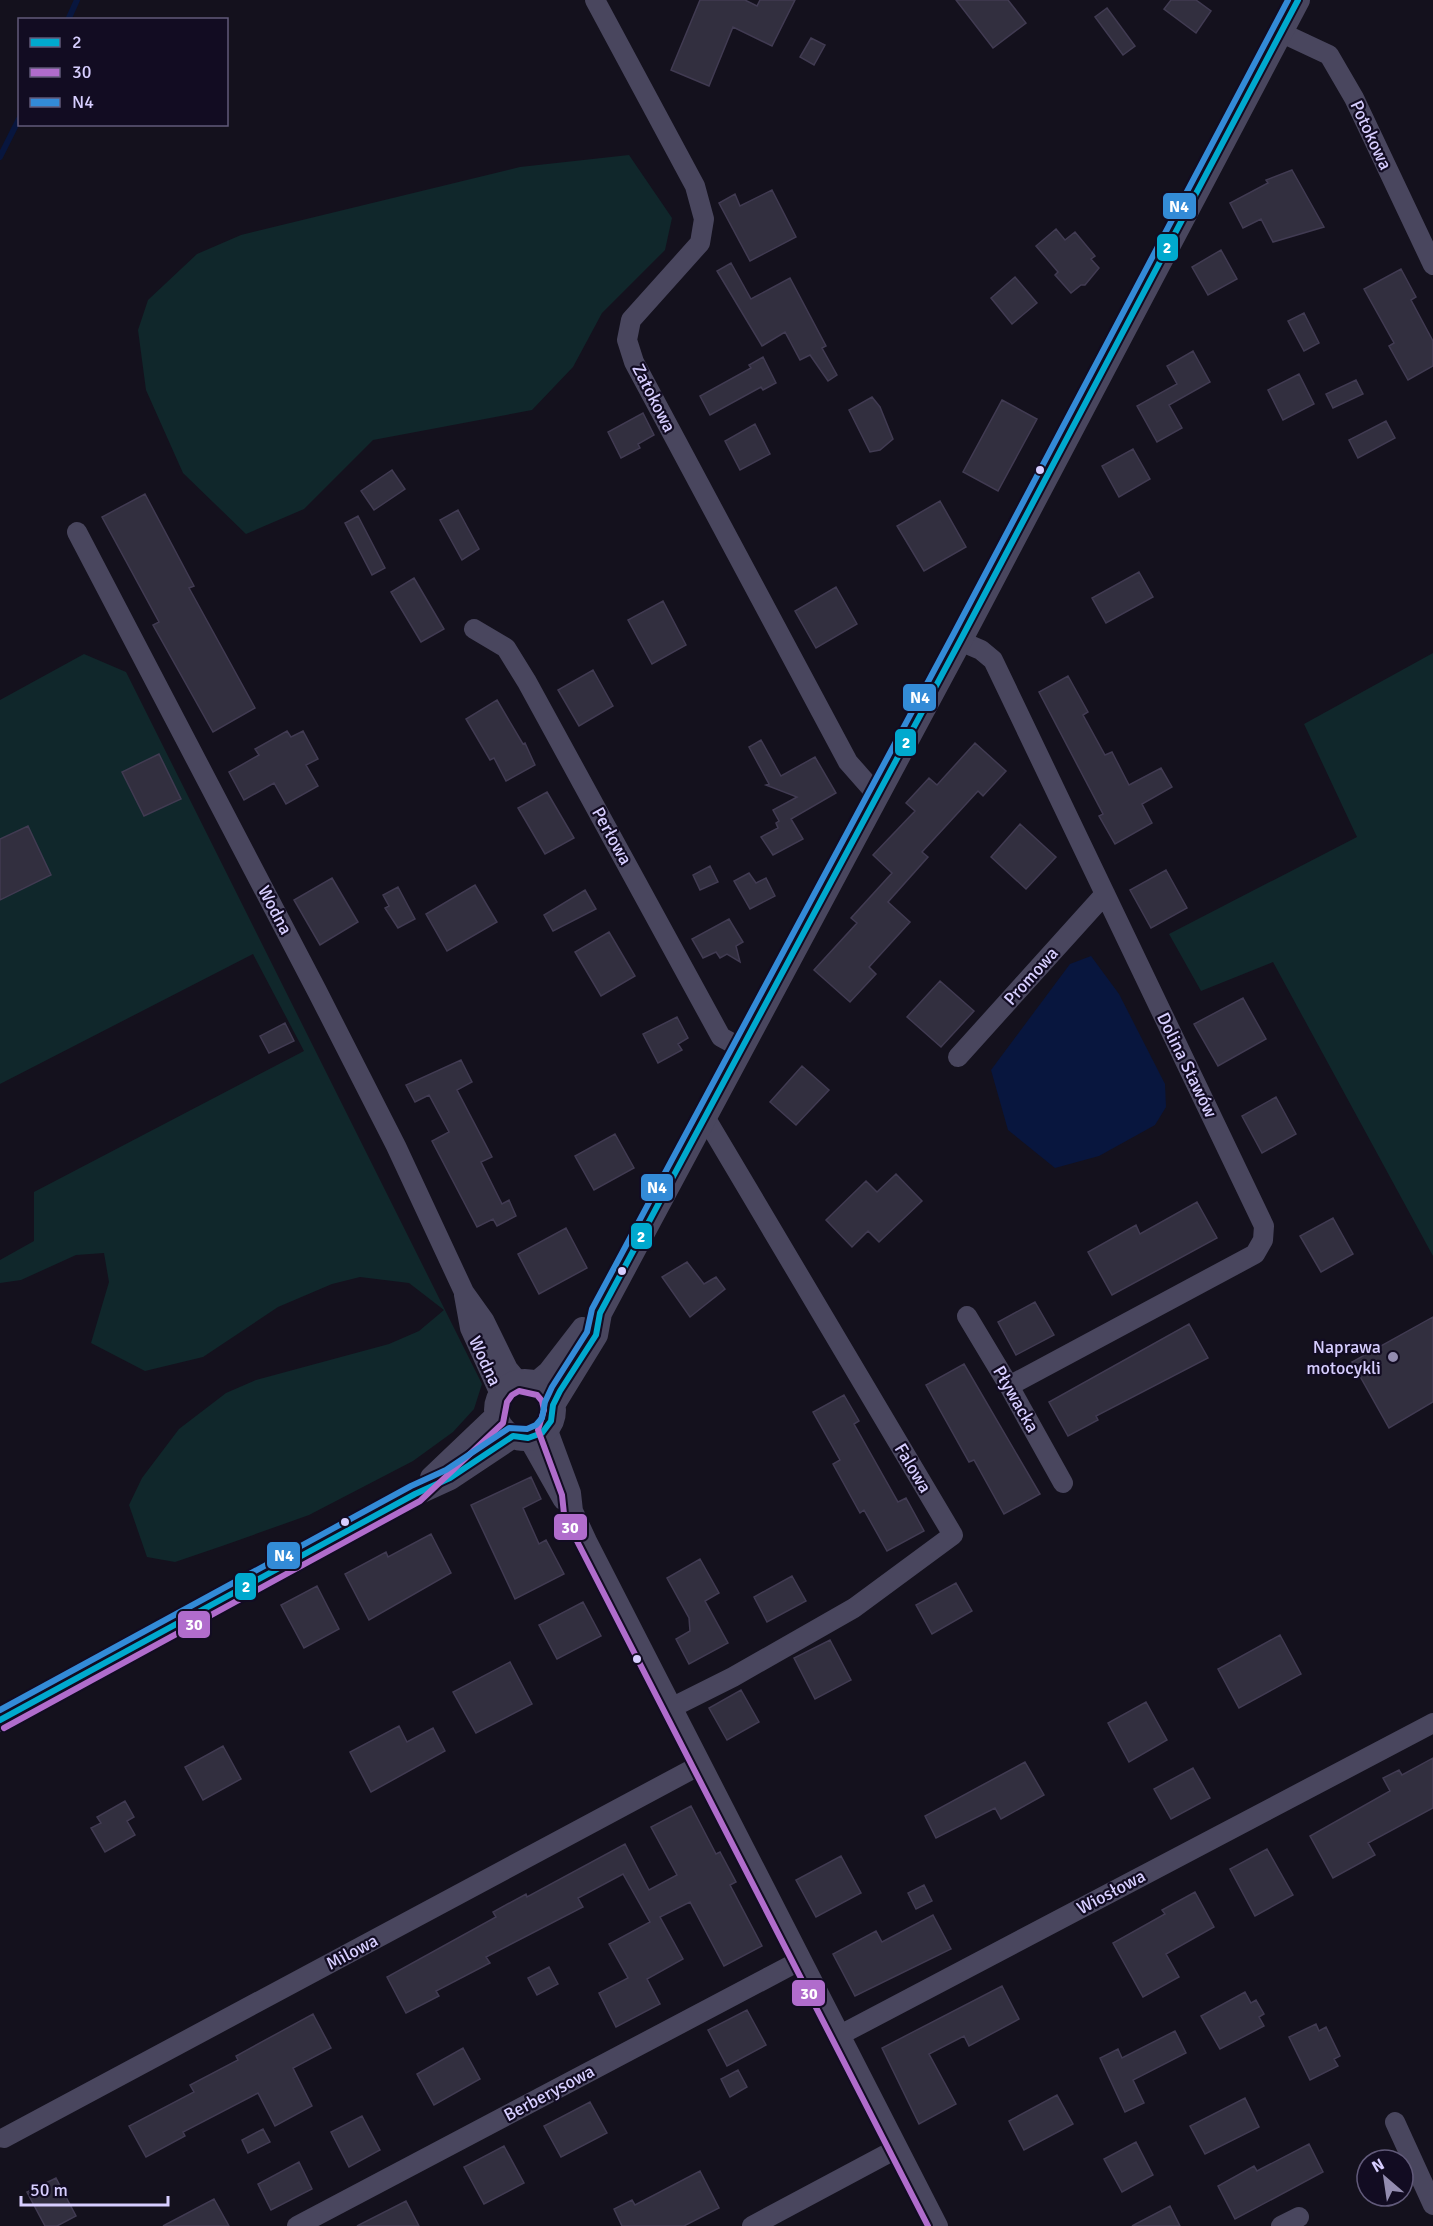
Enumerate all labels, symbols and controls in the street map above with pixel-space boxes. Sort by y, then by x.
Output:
legend [18,18,228,126]
text: 2 [72,31,82,53]
text: 30 [72,61,91,83]
text: N4 [72,91,94,113]
street label: Potokowa [1345,97,1397,173]
line badge: N4 [1162,192,1197,220]
text: N4 [1169,197,1189,217]
line badge: 2 [1156,233,1179,262]
text: 2 [1163,238,1171,258]
street label: Zatokowa [627,360,681,436]
unlabelled marker [1034,464,1046,476]
line badge: N4 [902,683,937,712]
text: N4 [910,688,930,708]
line badge: 2 [894,728,917,757]
text: 2 [902,733,910,753]
street label: Perłowa [587,803,637,869]
street label: Wodna [253,882,297,938]
street label: Promowa [999,942,1063,1010]
street label: Dolina Stawów [1152,1009,1222,1121]
line badge: N4 [640,1173,674,1202]
text: N4 [647,1178,667,1198]
line badge: 2 [630,1222,653,1250]
text: 2 [637,1227,645,1247]
unlabelled marker [616,1265,628,1277]
street label: Wodna [464,1333,506,1389]
place label: Naprawa motocykli [1306,1336,1381,1379]
marker: Naprawa motocykli [1386,1350,1400,1364]
street label: Pływacka [988,1362,1044,1436]
street label: Falowa [890,1439,936,1497]
line badge: 30 [553,1513,588,1541]
unlabelled marker [339,1516,351,1528]
text: 30 [561,1518,579,1538]
line badge: N4 [266,1541,301,1570]
text: N4 [274,1546,294,1566]
line badge: 2 [234,1572,257,1601]
text: 2 [242,1577,250,1597]
line badge: 30 [177,1610,211,1639]
text: 30 [185,1615,203,1635]
unlabelled marker [631,1653,643,1665]
street label: Wiosłowa [1073,1865,1149,1919]
street label: Milowa [322,1929,382,1975]
line badge: 30 [791,1979,826,2007]
text: 30 [800,1984,818,2004]
street label: Berberysowa [500,2060,598,2126]
north arrow [1355,2148,1415,2208]
text: N [1368,2154,1388,2177]
scale bar [21,2169,168,2207]
text: 50 m [30,2179,68,2201]

